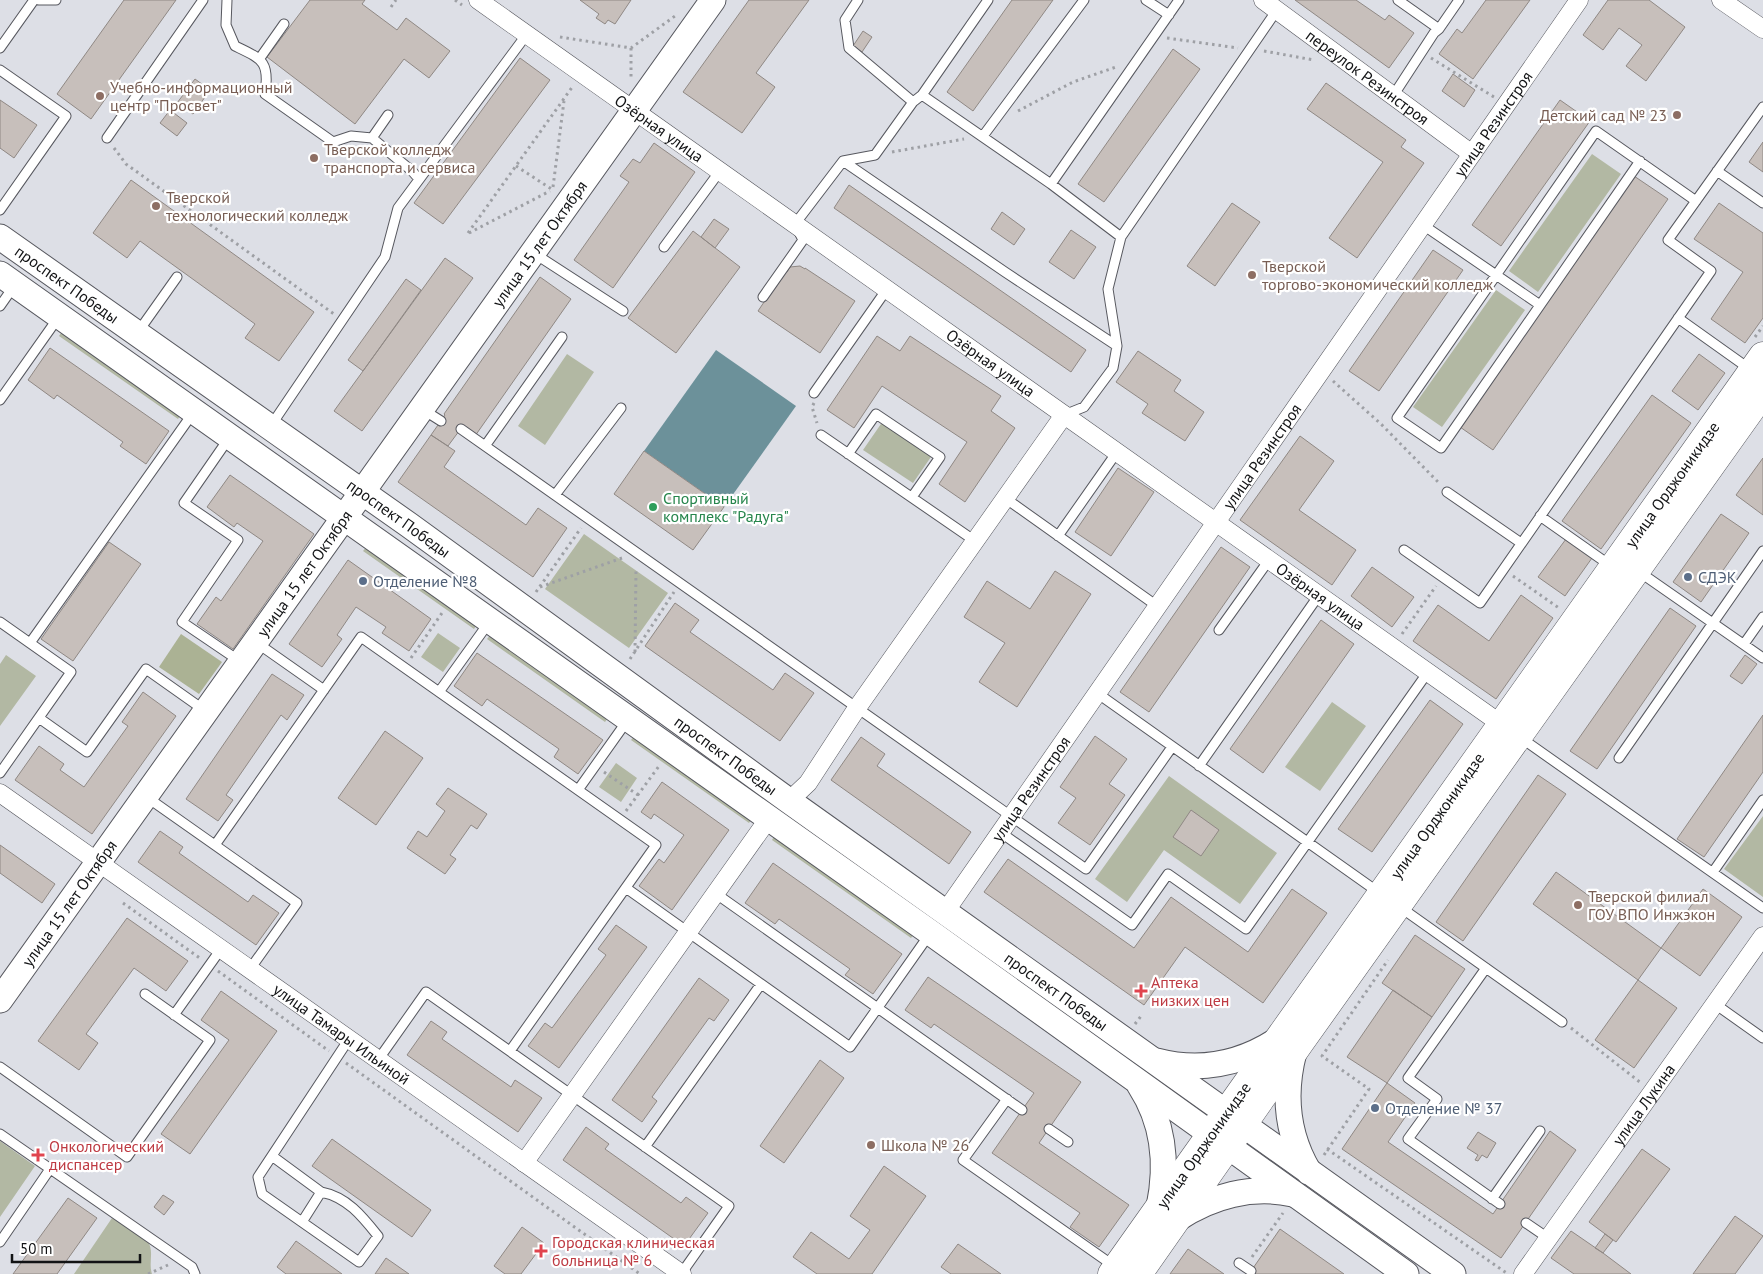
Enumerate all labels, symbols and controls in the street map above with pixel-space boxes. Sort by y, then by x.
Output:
street label: переулок Резинстроя [1302,25,1433,129]
street label: улица Резинстроя [1449,67,1537,180]
place label: Учебно-информационный центр "Просвет" [110,77,292,115]
marker: Учебно-информационный центр "Просвет" [94,90,106,102]
street label: Озёрная улица [611,90,707,166]
place label: Детский сад № 23 [1540,105,1667,125]
marker: Детский сад № 23 [1671,109,1683,121]
place label: Тверской колледж транспорта и сервиса [324,139,475,177]
marker: Тверской колледж транспорта и сервиса [308,152,320,164]
street label: улица 15 лет Октября [487,176,591,311]
place label: Тверской технологический колледж [166,187,348,225]
marker: Тверской технологический колледж [150,200,162,212]
street label: проспект Победы [11,241,123,328]
place label: Тверской торгово-экономический колледж [1262,256,1494,294]
marker: Тверской торгово-экономический колледж [1246,269,1258,281]
street label: Озёрная улица [942,325,1039,401]
street label: улица Резинстроя [1218,400,1305,513]
street label: улица Орджоникидзе [1620,417,1723,551]
street label: проспект Победы [343,475,454,562]
place label: Спортивный комплекс "Радуга" [663,488,789,526]
marker: Спортивный комплекс "Радуга" [647,501,659,513]
street label: улица 15 лет Октября [252,506,356,640]
street label: Озёрная улица [1272,558,1369,634]
place label: СДЭК [1698,567,1737,587]
place label: Отделение №8 [373,571,477,591]
marker: СДЭК [1682,571,1694,583]
marker: Отделение №8 [357,575,369,587]
street label: проспект Победы [671,711,781,799]
street label: улица Резинстроя [987,732,1074,846]
street label: улица Орджоникидзе [1386,749,1489,882]
street label: улица 15 лет Октября [17,836,121,970]
place label: Тверской филиал ГОУ ВПО Инжэкон [1588,886,1715,924]
marker: Тверской филиал ГОУ ВПО Инжэкон [1572,899,1584,911]
street label: проспект Победы [1001,948,1112,1035]
place label: Аптека низких цен [1151,972,1229,1010]
street label: улица Тамары Ильиной [269,979,414,1089]
marker: Аптека низких цен [1135,985,1147,997]
street label: улица Лукина [1608,1060,1679,1149]
street label: улица Орджоникидзе [1152,1078,1255,1212]
place label: Отделение № 37 [1385,1098,1502,1118]
marker: Отделение № 37 [1369,1102,1381,1114]
place label: Школа № 26 [881,1135,969,1155]
place label: Онкологический диспансер [49,1136,164,1174]
marker: Школа № 26 [865,1139,877,1151]
marker: Онкологический диспансер [31,1148,45,1162]
scale bar [12,1232,140,1264]
place label: Городская клиническая больница № 6 [552,1232,715,1270]
text: 50 m [20,1239,53,1258]
marker: Городская клиническая больница № 6 [534,1244,548,1258]

